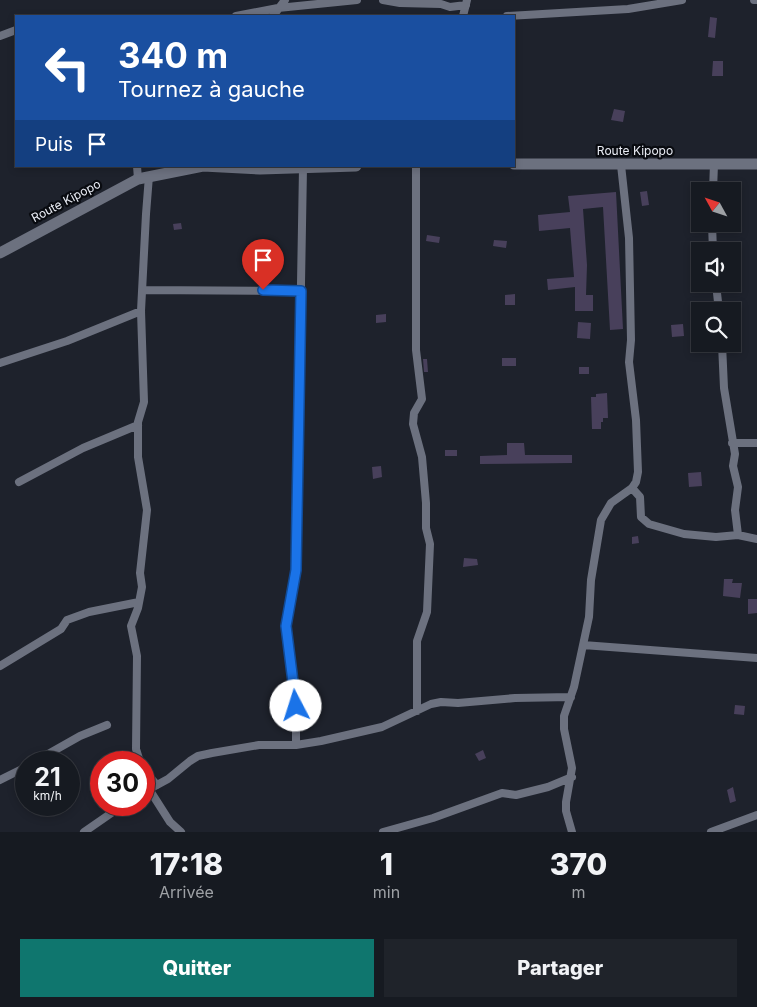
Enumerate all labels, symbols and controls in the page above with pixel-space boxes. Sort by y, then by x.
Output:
text: 340 m [118,34,228,76]
icon: left [35,35,100,100]
text: Tournez à gauche [118,76,305,102]
icon: arrive [83,130,111,158]
text: Puis [35,133,73,156]
street label: Route Kipopo [597,143,673,158]
street label: Route Kipopo [29,176,103,225]
north arrow [691,182,741,232]
map controls [691,182,741,352]
pin [242,239,284,290]
button: sound [691,242,741,292]
icon: arrive [249,246,277,274]
button: search [691,302,741,352]
position arrow [269,679,321,731]
speed limit sign: 30 [90,751,155,816]
text: 21 [34,762,61,792]
text: km/h [33,788,62,803]
text: 17:18 [150,846,223,882]
text: 1 [380,846,393,882]
text: 370 [550,846,607,882]
text: Arrivée [159,882,214,902]
text: min [373,882,400,902]
text: m [572,882,586,902]
button: Quitter [20,939,374,997]
button: Partager [384,939,737,997]

